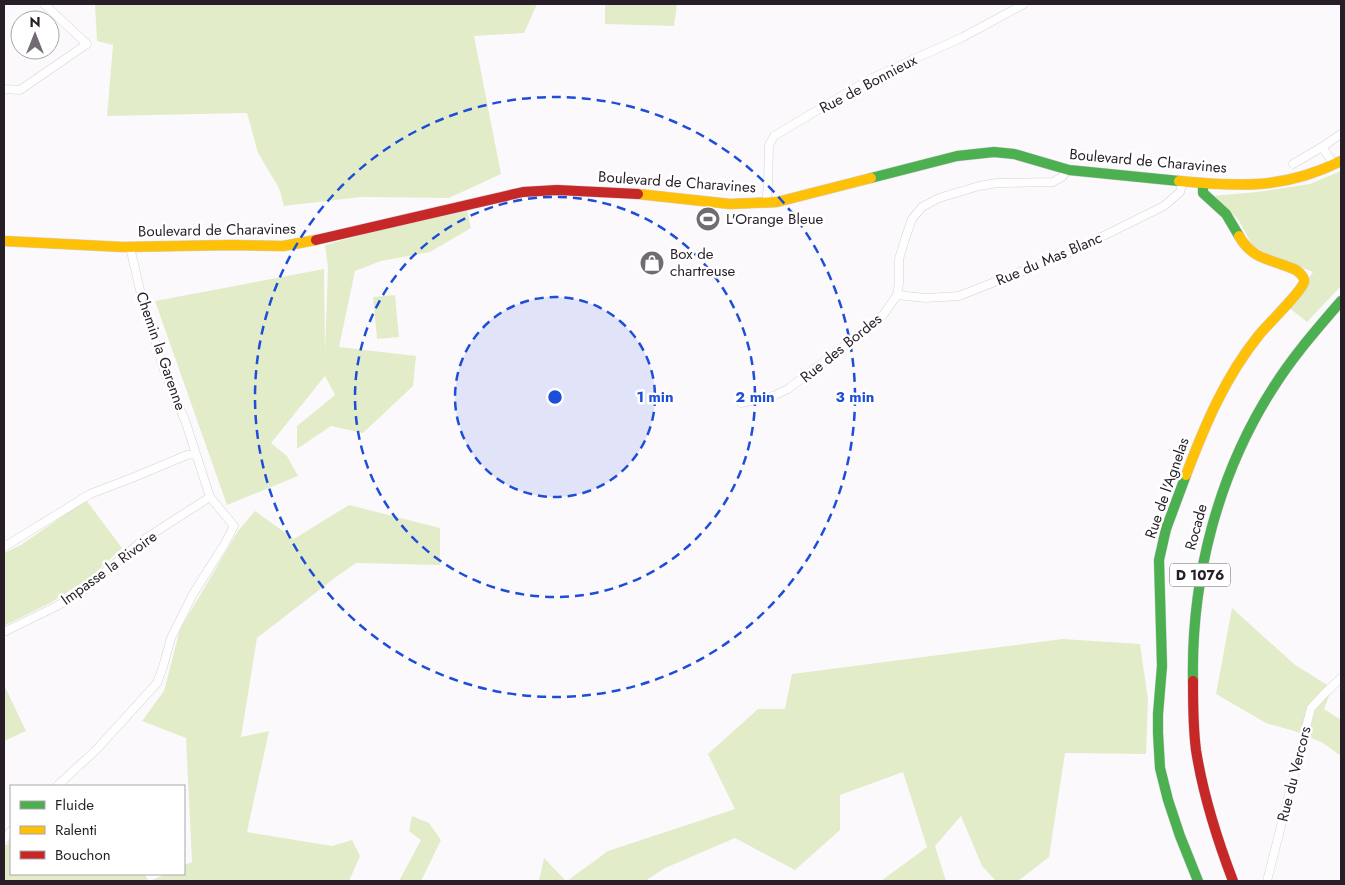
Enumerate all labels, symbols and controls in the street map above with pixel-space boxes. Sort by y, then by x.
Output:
north arrow [10,10,60,60]
text: N [29,12,41,32]
street label: Rue de Bonnieux [815,49,921,119]
street label: Boulevard de Charavines [1068,143,1228,179]
street label: Boulevard de Charavines [597,166,757,198]
sports icon: L'Orange Bleue [695,206,721,232]
place label: L'Orange Bleue [726,208,824,230]
street label: Boulevard de Charavines [138,218,296,242]
street label: Rue du Mas Blanc [992,227,1106,291]
place label: Box de chartreuse [670,243,736,282]
shop icon: Box de chartreuse [639,250,665,276]
street label: Chemin la Garenne [130,289,192,413]
street label: Rue des Bordes [795,308,887,388]
text: 1 min [636,386,674,408]
text: 2 min [735,386,775,408]
text: 3 min [836,386,874,408]
centre of rings [546,388,564,406]
street label: Rue de l'Agnelas [1139,435,1195,541]
street label: Rocade [1179,501,1213,553]
street label: Impasse la Rivoire [56,525,162,610]
road number: D 1076 [1170,564,1230,586]
street label: Rue du Vercors [1272,724,1316,824]
legend [10,785,185,875]
text: Fluide [55,794,94,816]
text: Ralenti [55,819,97,841]
text: Bouchon [55,844,111,866]

